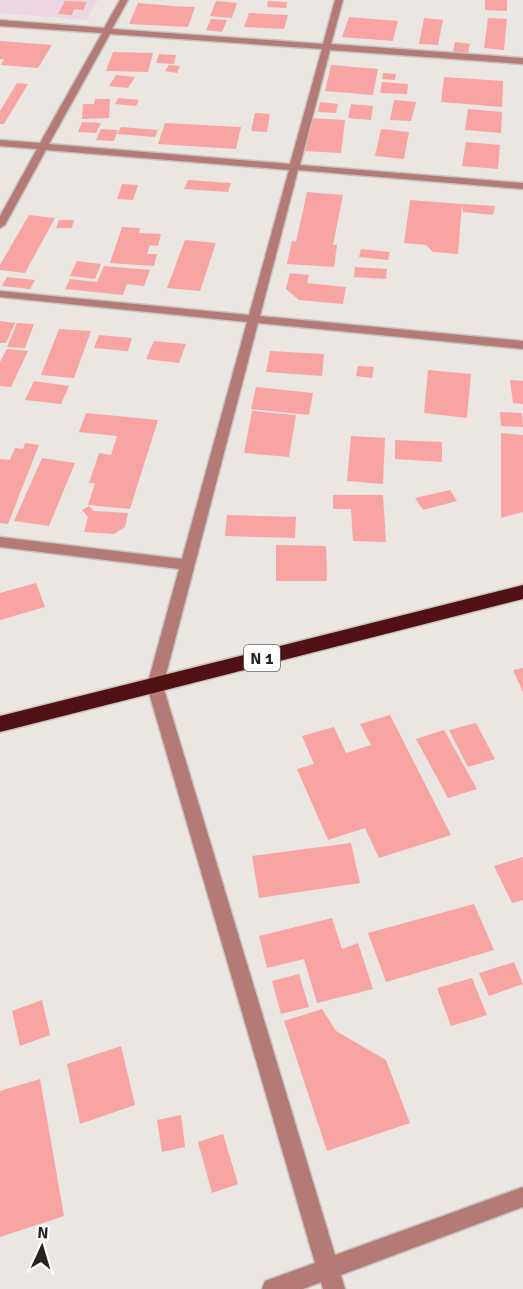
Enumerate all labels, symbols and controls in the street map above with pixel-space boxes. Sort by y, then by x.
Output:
road number: N 1 [244,645,280,671]
north arrow [12,1217,72,1277]
text: N [37,1223,49,1243]

